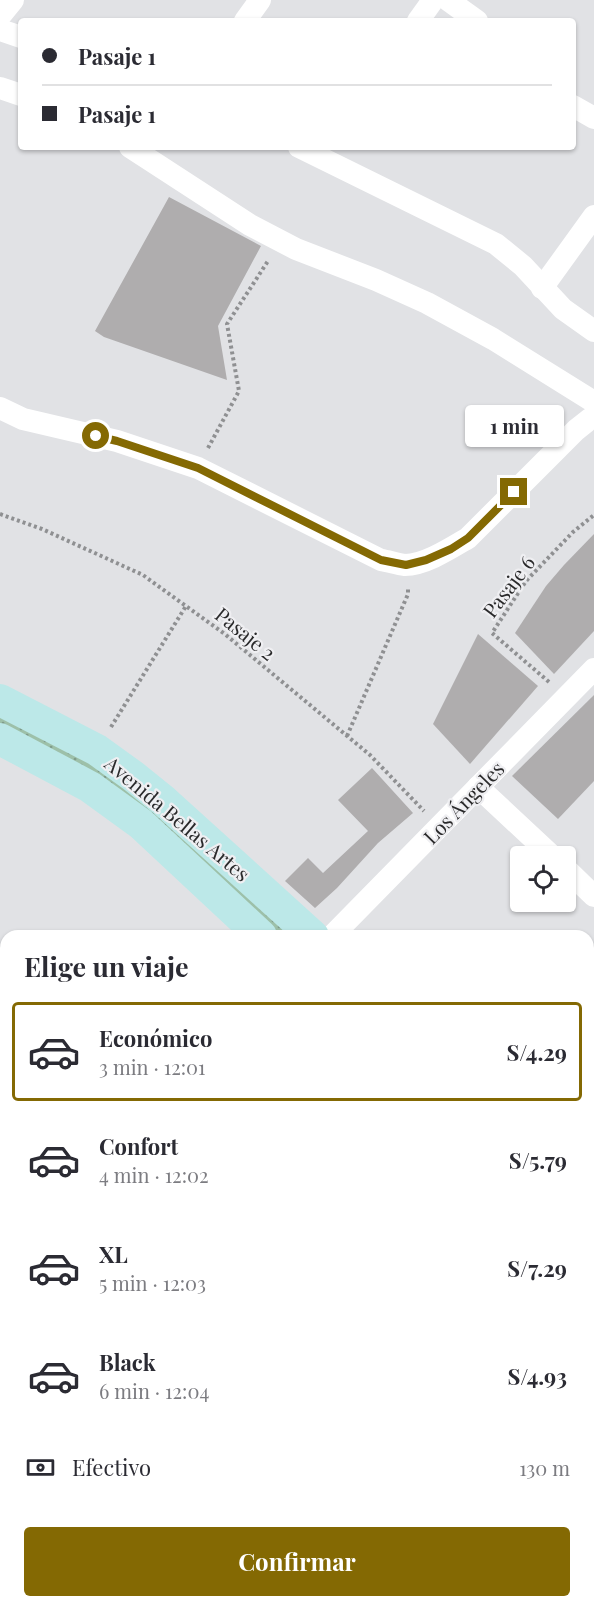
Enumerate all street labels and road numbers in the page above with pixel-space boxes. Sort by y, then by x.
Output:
street label: Pasaje 6 [476,549,540,623]
street label: Pasaje 2 [210,600,282,666]
street label: Avenida Bellas Artes [99,749,256,887]
street label: Los Ángeles [417,755,509,849]

